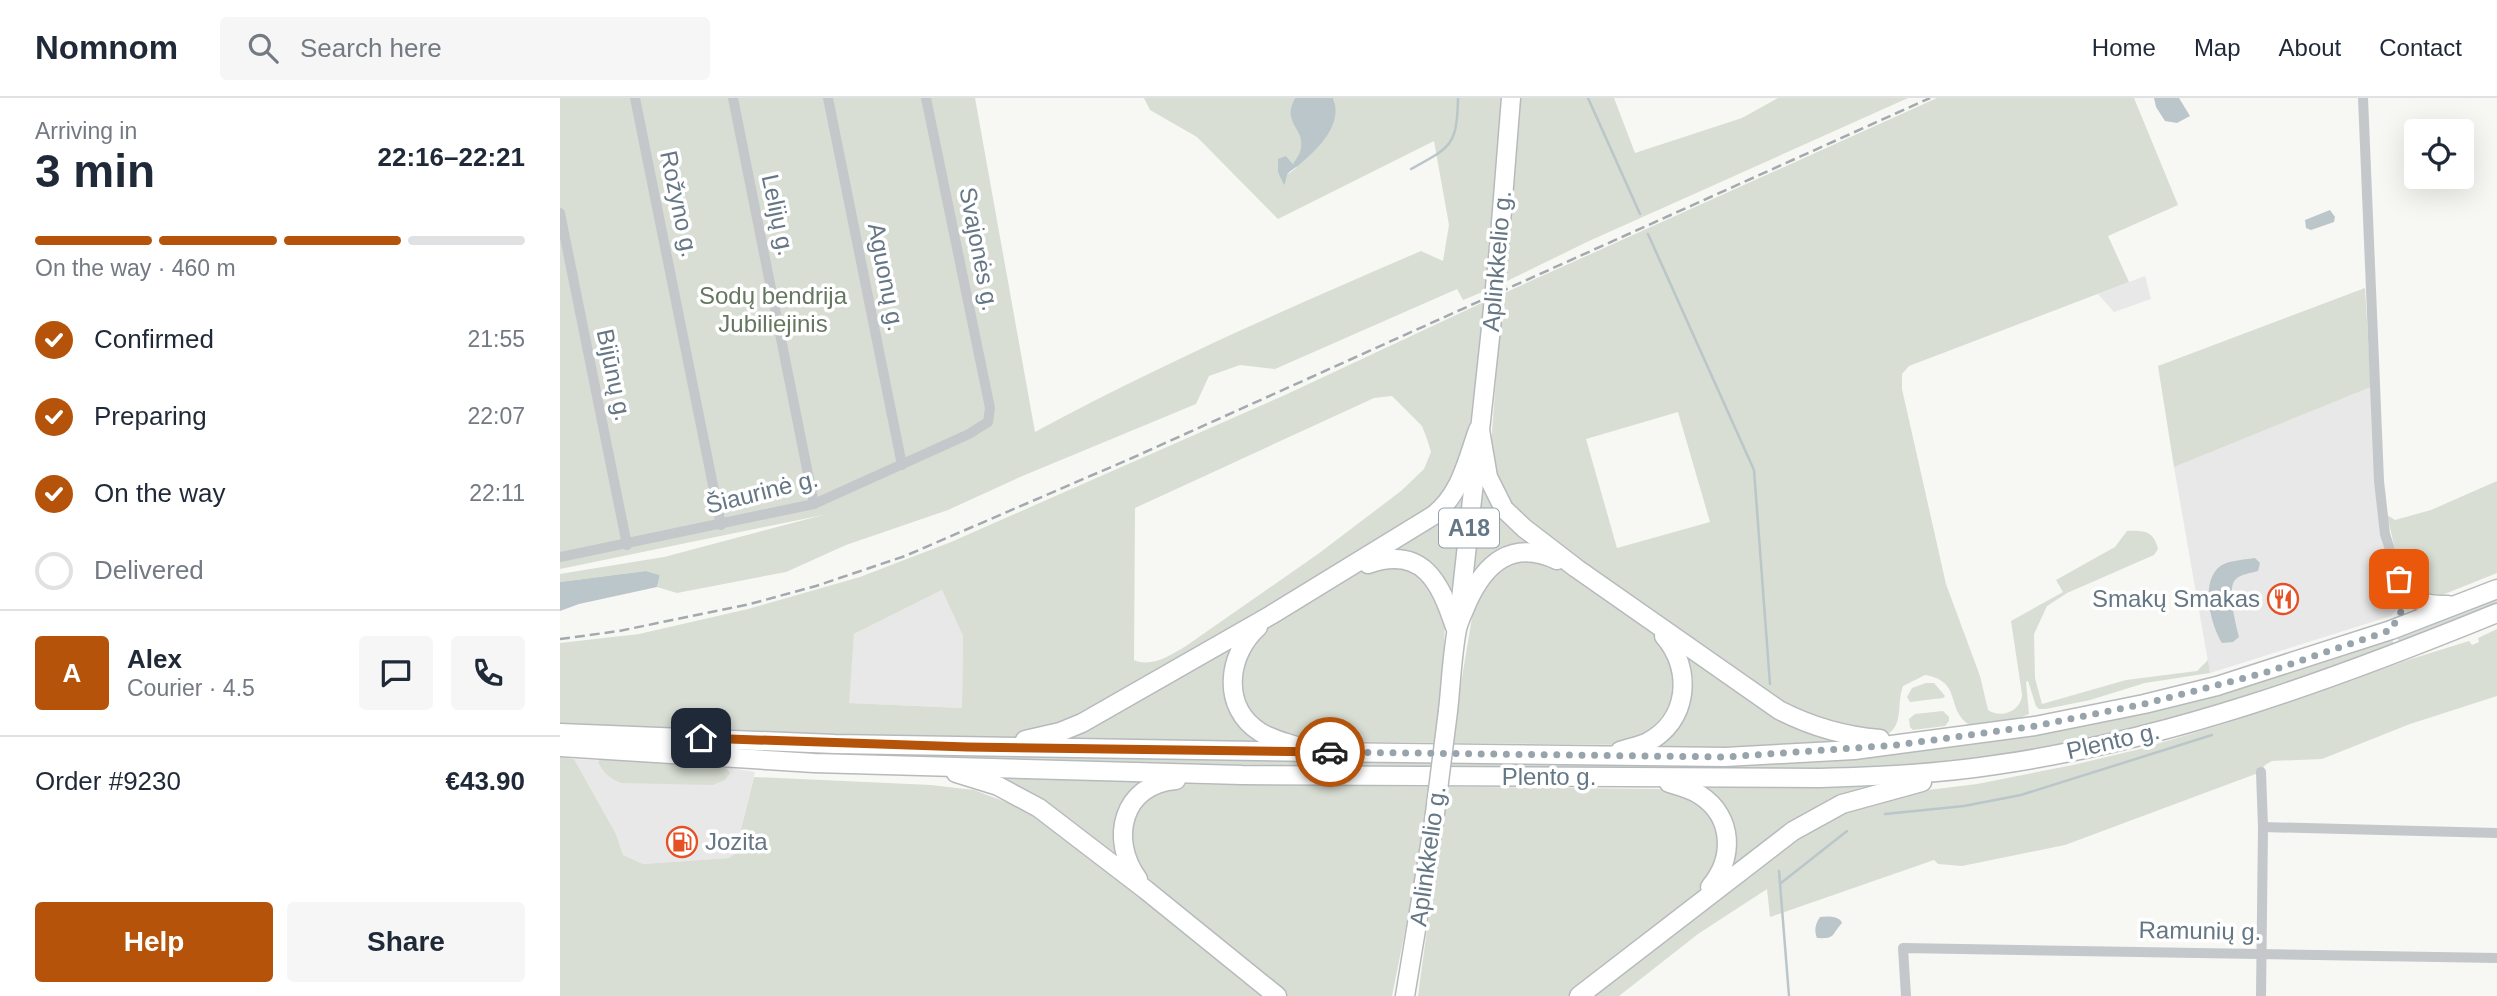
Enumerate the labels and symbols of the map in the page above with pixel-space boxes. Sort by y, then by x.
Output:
street label: Rožyno g. [655,148,704,260]
street label: Lelijų g. [757,172,800,258]
street label: Svajonės g. [954,185,1005,313]
street label: Aplinkkelio g. [1477,189,1516,333]
street label: Aguonų g. [863,221,910,333]
park label: Sodų bendrija Jubiliejinis [699,282,848,337]
street label: Bijūnų g. [592,326,637,423]
street label: Šiaurinė g. [703,465,821,518]
road number: A18 [1439,508,1499,548]
pin [2369,549,2429,609]
restaurant icon: Smakų Smakas [2266,582,2300,616]
place label: Smakų Smakas [2092,585,2260,612]
pin [671,708,731,768]
courier [1295,717,1365,787]
street label: Plento g. [2064,717,2162,764]
street label: Plento g. [1502,763,1596,790]
street label: Aplinkkelio g. [1404,784,1451,928]
fuel station icon: Jozita [665,825,699,859]
place label: Jozita [705,828,768,855]
street label: Ramunių g. [2138,916,2262,945]

